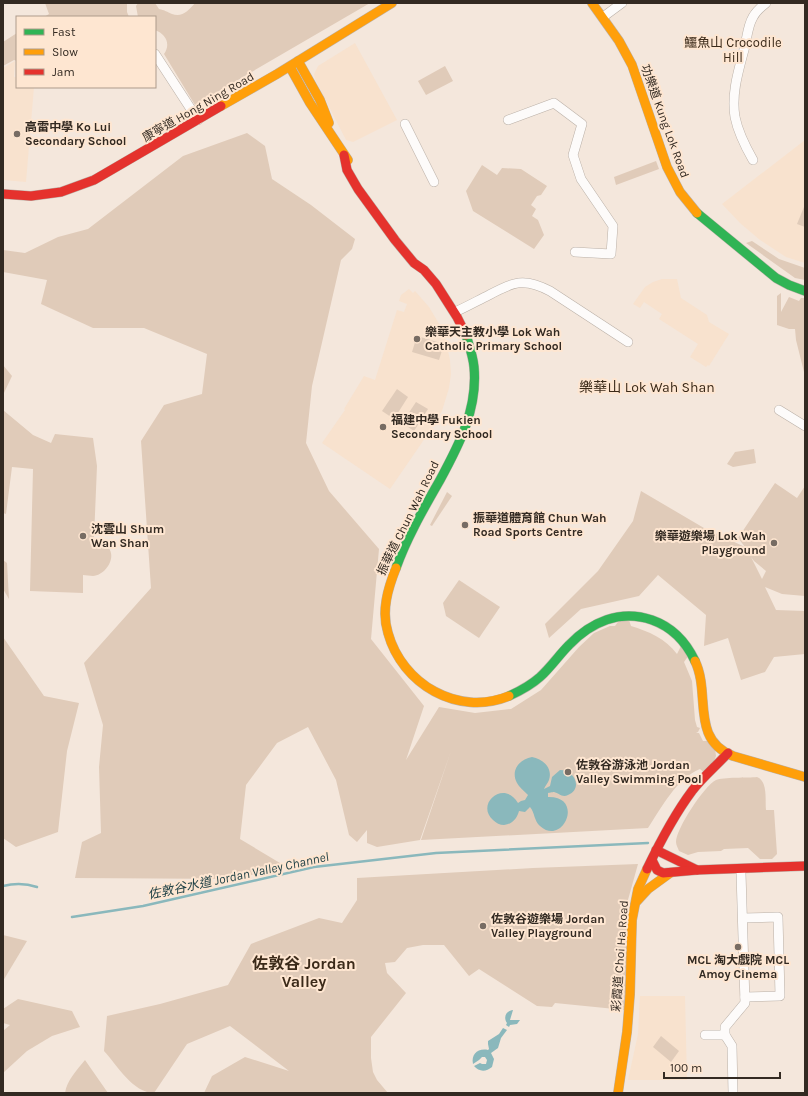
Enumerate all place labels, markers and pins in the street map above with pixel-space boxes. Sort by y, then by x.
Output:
place label: 高雷中學 Ko Lui Secondary School [25,120,127,148]
marker: 高雷中學 Ko Lui Secondary School [12,129,22,139]
place label: 樂華天主教小學 Lok Wah Catholic Primary School [425,325,562,353]
marker: 樂華天主教小學 Lok Wah Catholic Primary School [412,334,422,344]
place label: 福建中學 Fukien Secondary School [391,413,493,441]
marker: 福建中學 Fukien Secondary School [378,422,388,432]
place label: 振華道體育館 Chun Wah Road Sports Centre [473,511,607,539]
marker: 振華道體育館 Chun Wah Road Sports Centre [460,520,470,530]
place label: 沈雲山 Shum Wan Shan [91,522,164,550]
place label: 樂華遊樂場 Lok Wah Playground [655,529,766,557]
marker: 沈雲山 Shum Wan Shan [78,531,88,541]
marker: 樂華遊樂場 Lok Wah Playground [769,538,779,548]
place label: 佐敦谷游泳池 Jordan Valley Swimming Pool [576,758,702,786]
marker: 佐敦谷游泳池 Jordan Valley Swimming Pool [563,767,573,777]
place label: 佐敦谷遊樂場 Jordan Valley Playground [491,912,605,940]
marker: 佐敦谷遊樂場 Jordan Valley Playground [478,921,488,931]
marker: MCL 淘大戲院 MCL Amoy Cinema [733,942,743,952]
place label: MCL 淘大戲院 MCL Amoy Cinema [687,953,789,981]

